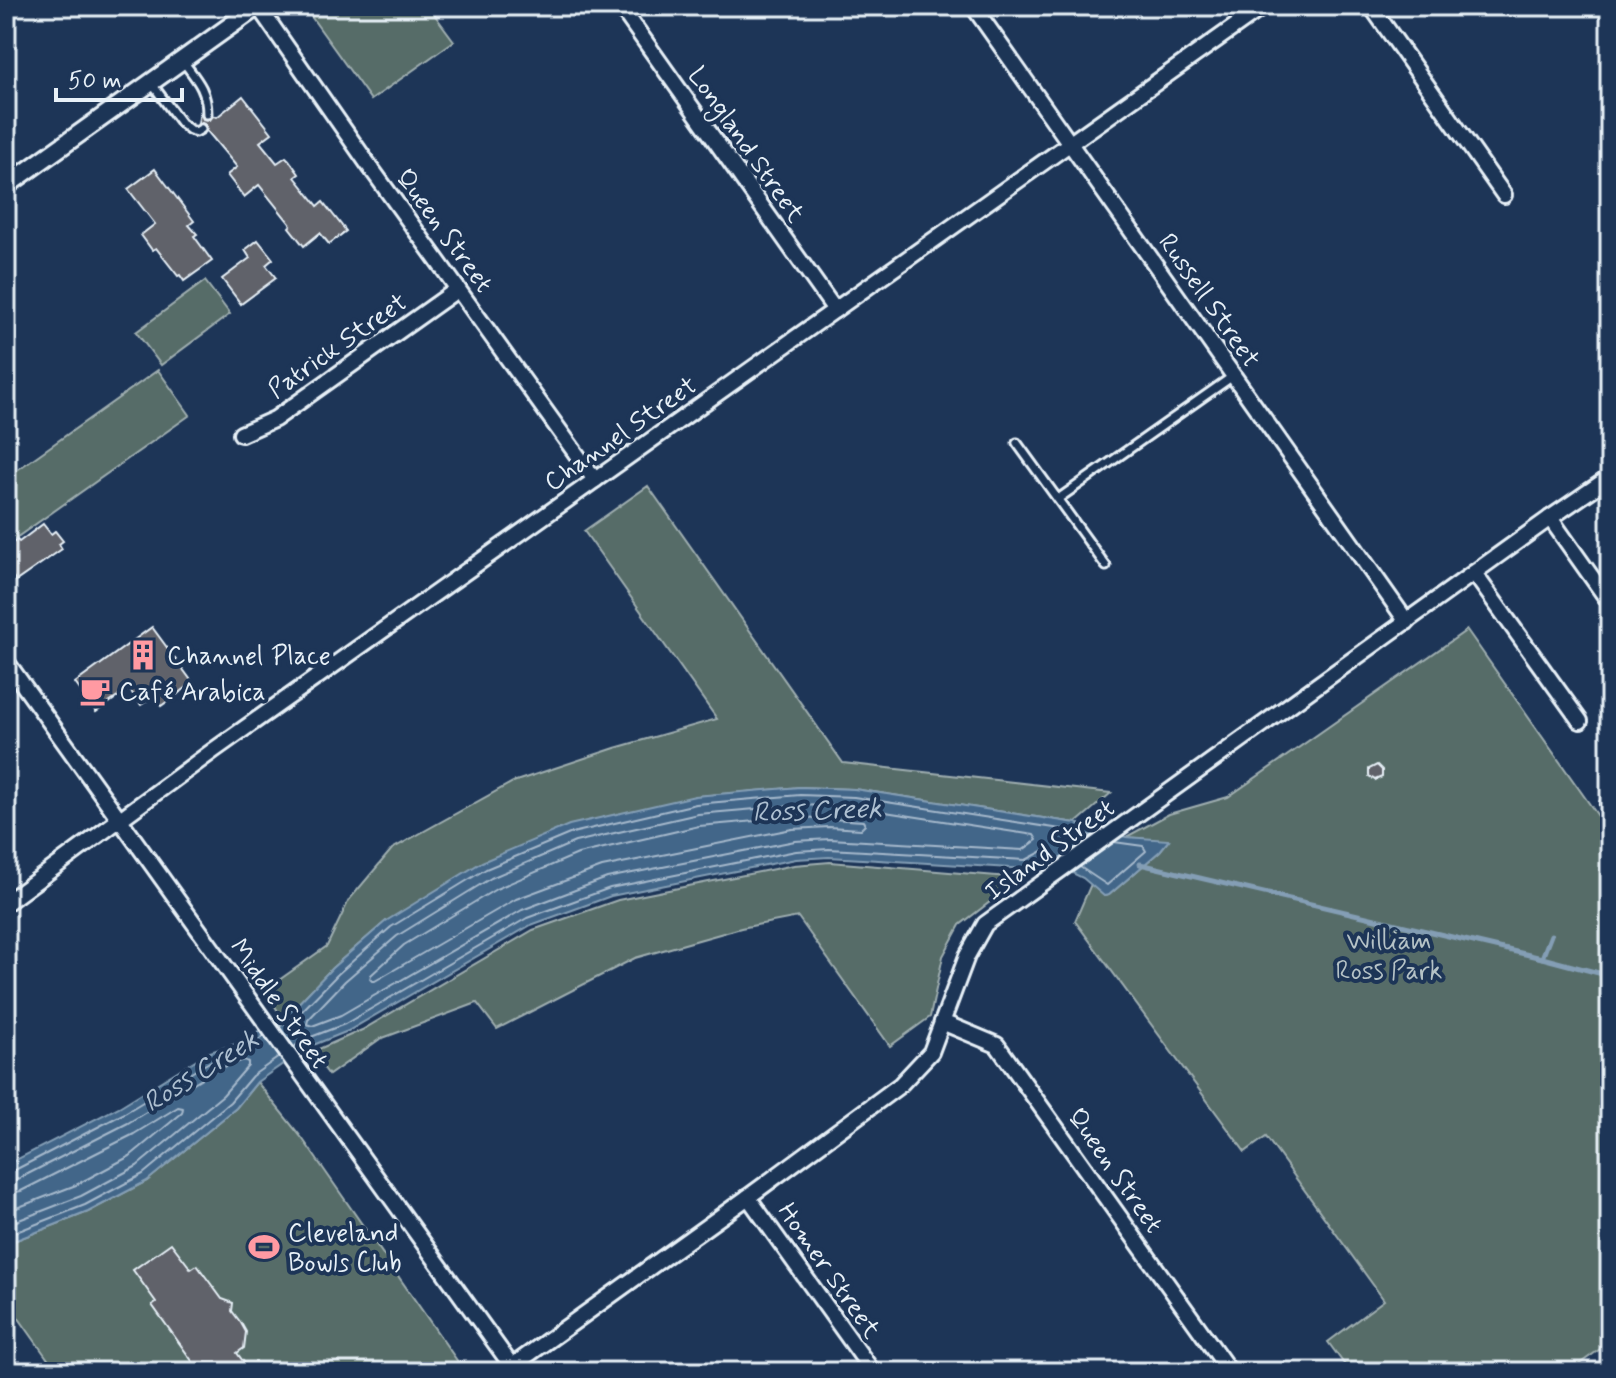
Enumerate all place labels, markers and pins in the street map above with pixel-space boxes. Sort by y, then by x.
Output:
building icon: Channel Place [126,638,160,672]
place label: Channel Place [167,640,331,674]
cafe icon: Café Arabica [78,674,112,708]
place label: Café Arabica [119,676,266,710]
place label: Cleveland Bowls Club [288,1217,402,1281]
sports icon: Cleveland Bowls Club [247,1230,281,1264]

